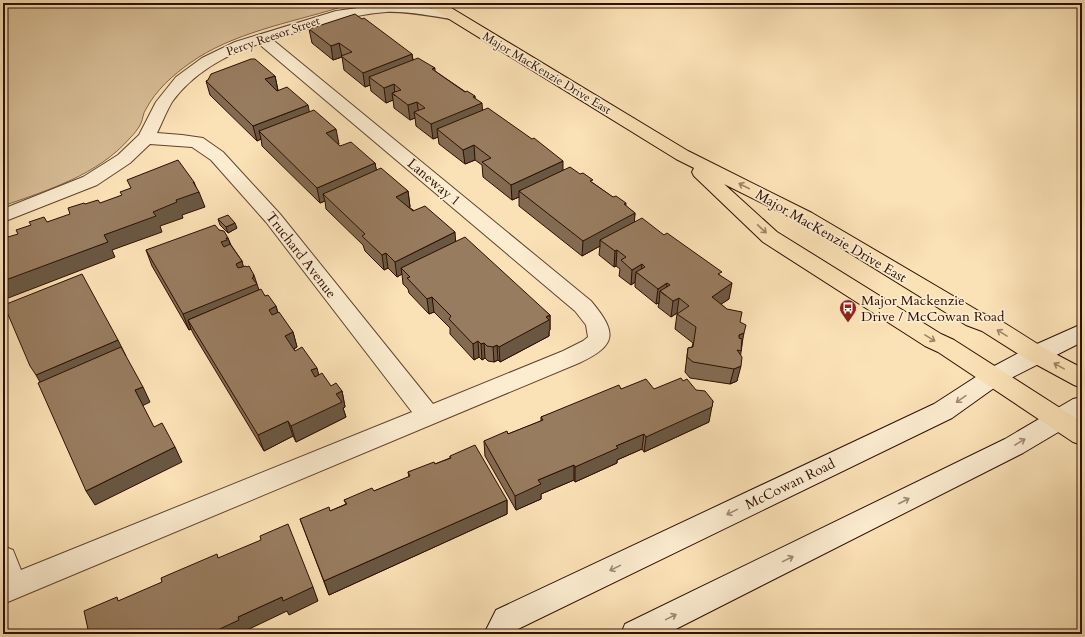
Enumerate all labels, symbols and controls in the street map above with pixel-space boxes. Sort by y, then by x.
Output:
street label: Percy Reesor Street [224,12,322,60]
street label: Major MacKenzie Drive East [480,28,614,118]
street label: Laneway 1 [403,154,465,210]
one-way arrow [738,182,750,189]
street label: Major MacKenzie Drive East [752,185,911,287]
street label: Truchard Avenue [261,208,341,302]
one-way arrow [756,225,767,234]
place label: Major Mackenzie Drive / McCowan Road [861,291,1005,326]
bus stop icon: Major Mackenzie Drive / McCowan Road [838,298,858,323]
one-way arrow [997,329,1008,337]
one-way arrow [924,333,935,342]
one-way arrow [1053,362,1065,370]
one-way arrow [956,395,967,403]
one-way arrow [1014,438,1026,446]
street label: McCowan Road [742,454,839,514]
one-way arrow [898,496,910,504]
one-way arrow [726,509,738,516]
one-way arrow [782,555,794,562]
one-way arrow [609,565,621,572]
one-way arrow [665,613,677,620]

